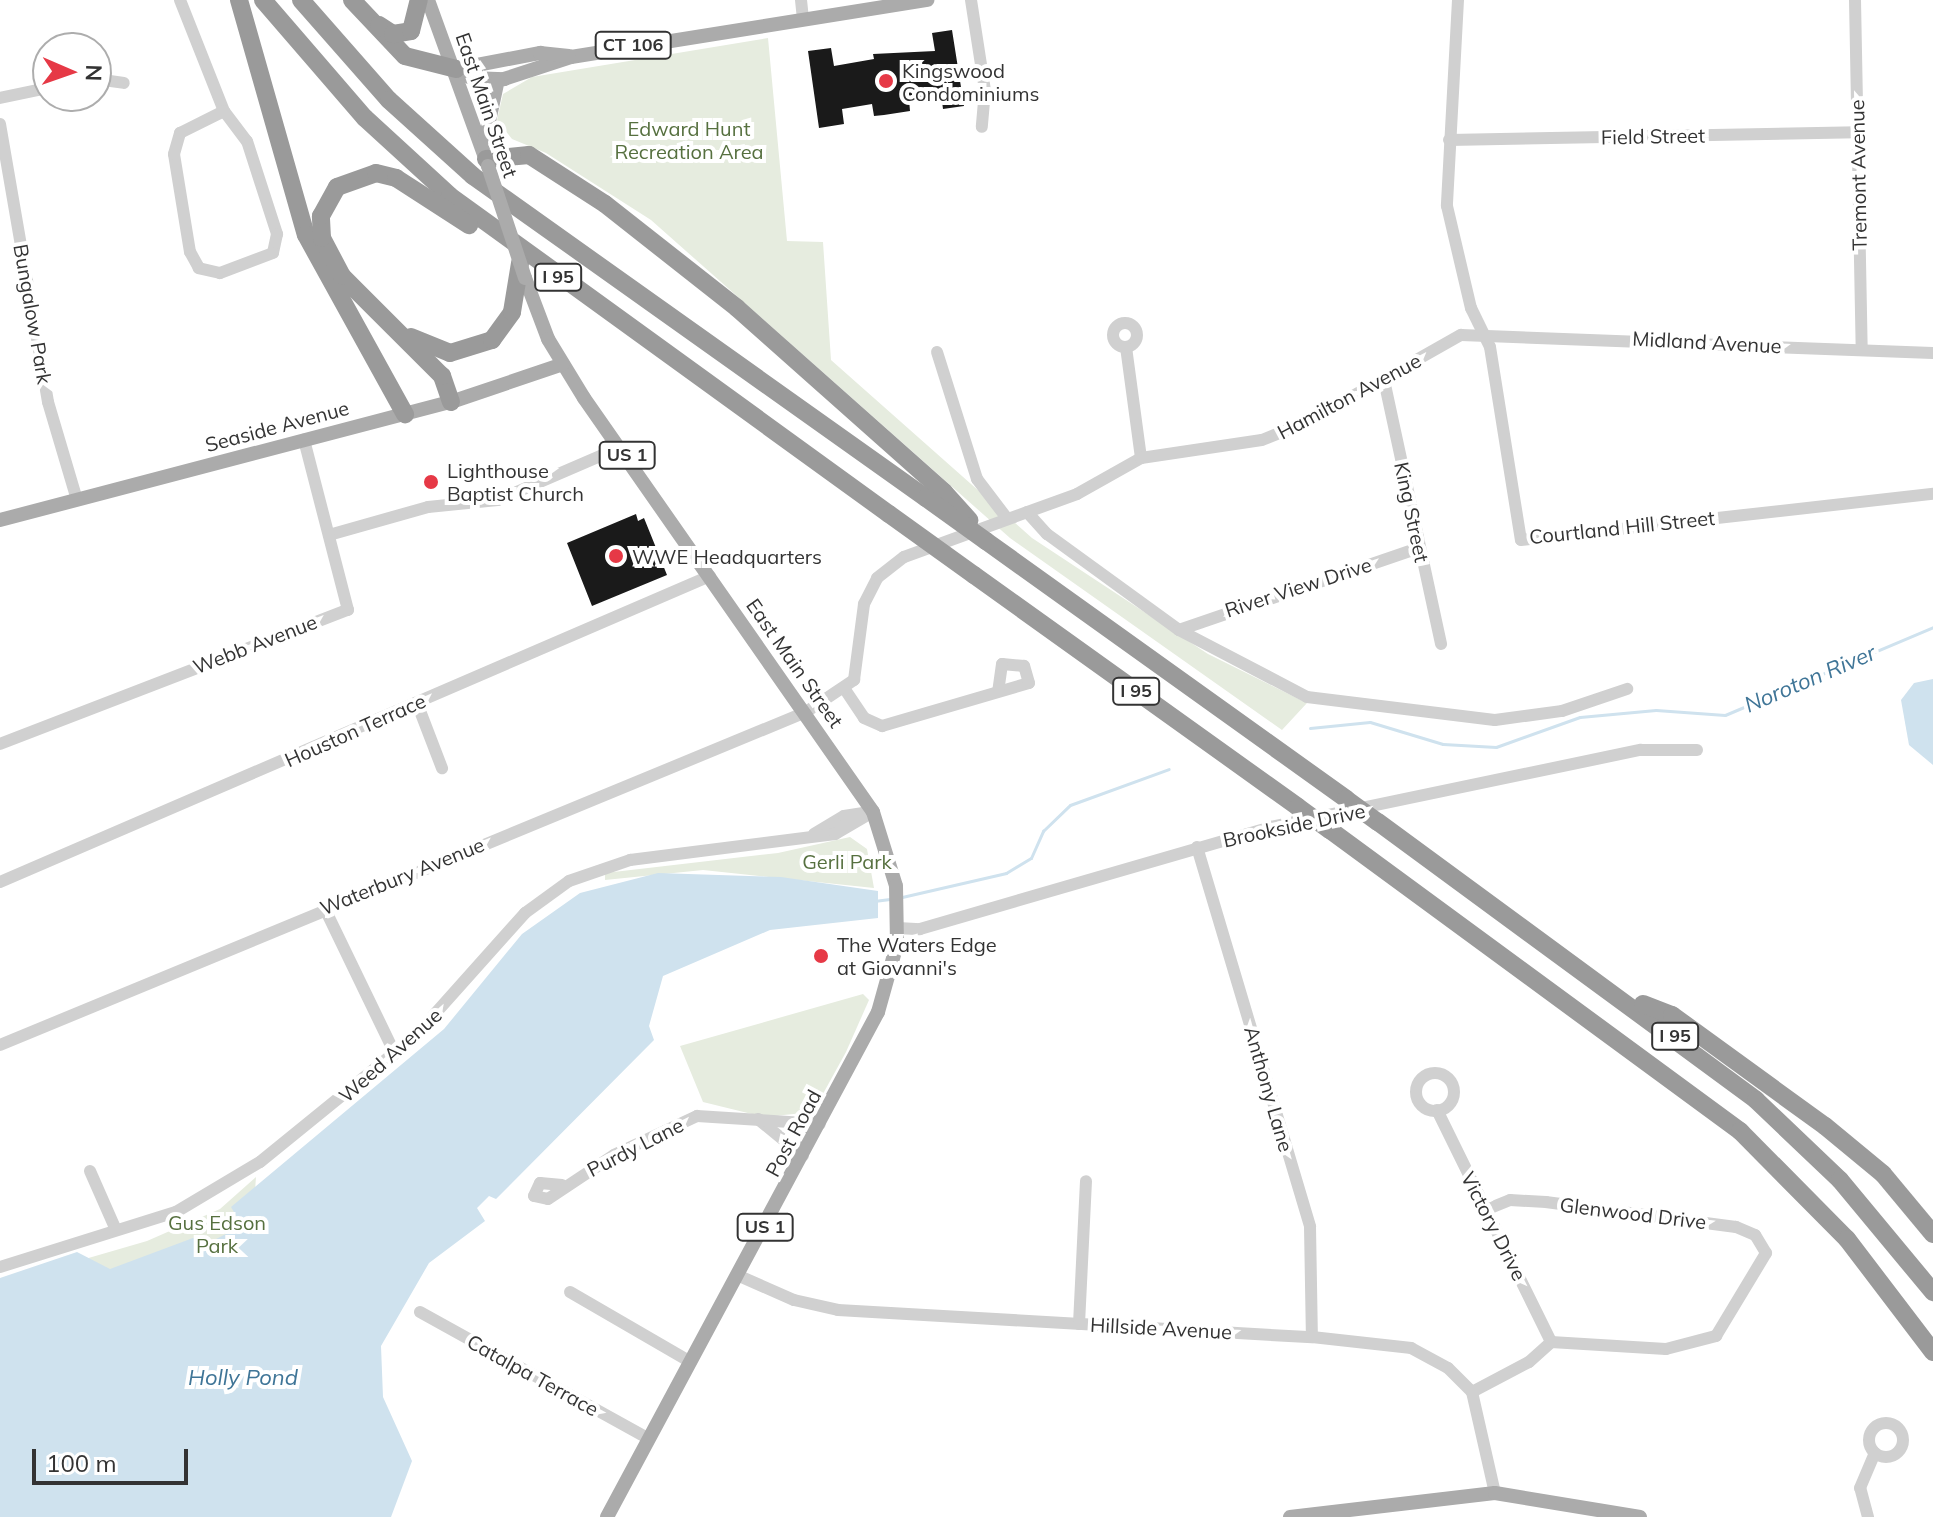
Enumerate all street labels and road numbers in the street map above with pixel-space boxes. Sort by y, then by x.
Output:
street label: East Main Street [451,29,523,181]
road number: CT 106 [593,31,673,59]
street label: Tremont Avenue [1845,99,1871,251]
street label: Field Street [1601,123,1705,149]
street label: Bungalow Park [9,242,57,386]
road number: I 95 [534,263,582,291]
street label: Midland Avenue [1632,326,1782,358]
street label: Hamilton Avenue [1273,348,1425,444]
street label: Seaside Avenue [203,395,351,457]
road number: US 1 [597,441,657,469]
street label: King Street [1390,460,1434,564]
street label: Courtland Hill Street [1528,505,1716,549]
street label: River View Drive [1222,552,1374,622]
street label: East Main Street [742,594,848,732]
street label: Webb Avenue [190,609,320,679]
road number: I 95 [1112,677,1160,705]
street label: Houston Terrace [281,688,429,772]
street label: Brookside Drive [1221,798,1367,852]
street label: Waterbury Avenue [316,832,488,920]
street label: Weed Avenue [334,1003,446,1107]
road number: I 95 [1651,1022,1699,1050]
street label: Anthony Lane [1240,1023,1298,1155]
street label: Post Road [760,1085,826,1181]
street label: Purdy Lane [583,1112,687,1182]
street label: Victory Drive [1456,1168,1532,1284]
street label: Glenwood Drive [1558,1192,1708,1234]
road number: US 1 [735,1213,795,1241]
street label: Hillside Avenue [1089,1312,1233,1344]
street label: Catalpa Terrace [463,1329,603,1421]

